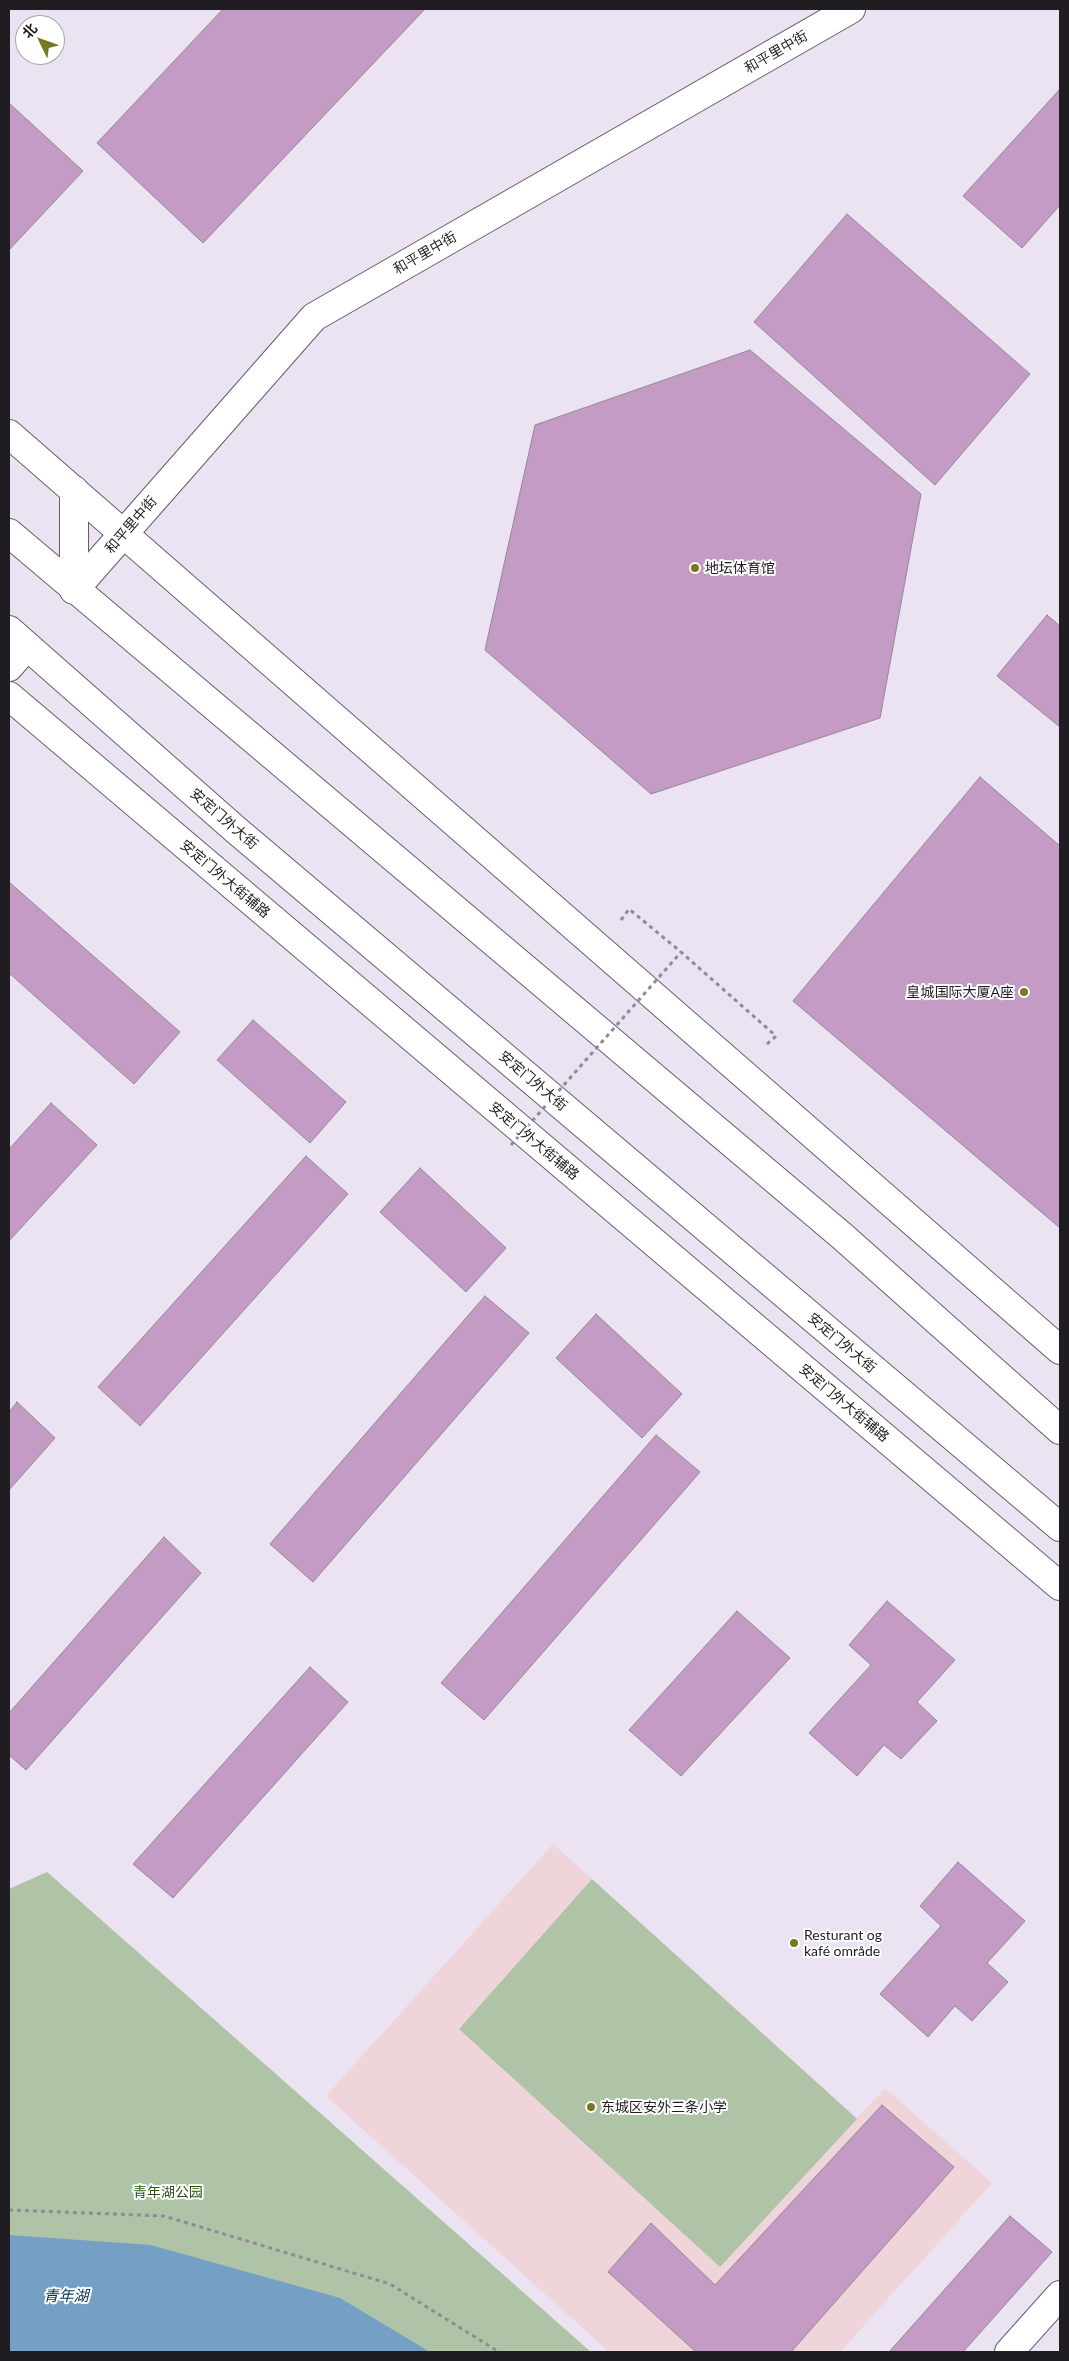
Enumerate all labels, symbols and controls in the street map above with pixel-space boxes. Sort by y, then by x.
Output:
north arrow [15,15,65,65]
text: 北 [18,19,40,41]
street label: 和平里中街 [741,27,811,77]
street label: 和平里中街 [390,228,460,278]
street label: 和平里中街 [102,493,160,557]
place label: 地坛体育馆 [705,560,775,576]
marker: 地坛体育馆 [689,562,701,574]
street label: 安定门外大街 [187,785,261,853]
street label: 安定门外大街辅路 [177,837,273,921]
place label: 皇城国际大厦A座 [907,984,1014,1000]
marker: 皇城国际大厦A座 [1018,986,1030,998]
street label: 安定门外大街 [495,1048,571,1114]
street label: 安定门外大街辅路 [486,1099,582,1183]
street label: 安定门外大街 [804,1310,880,1376]
street label: 安定门外大街辅路 [796,1361,892,1445]
place label: Resturant og kafé område [804,1927,882,1960]
marker: Resturant og kafé område [788,1937,800,1949]
place label: 东城区安外三条小学 [601,2099,727,2115]
marker: 东城区安外三条小学 [585,2101,597,2113]
park label: 青年湖公园 [133,2184,203,2200]
water label: 青年湖 [44,2287,88,2305]

